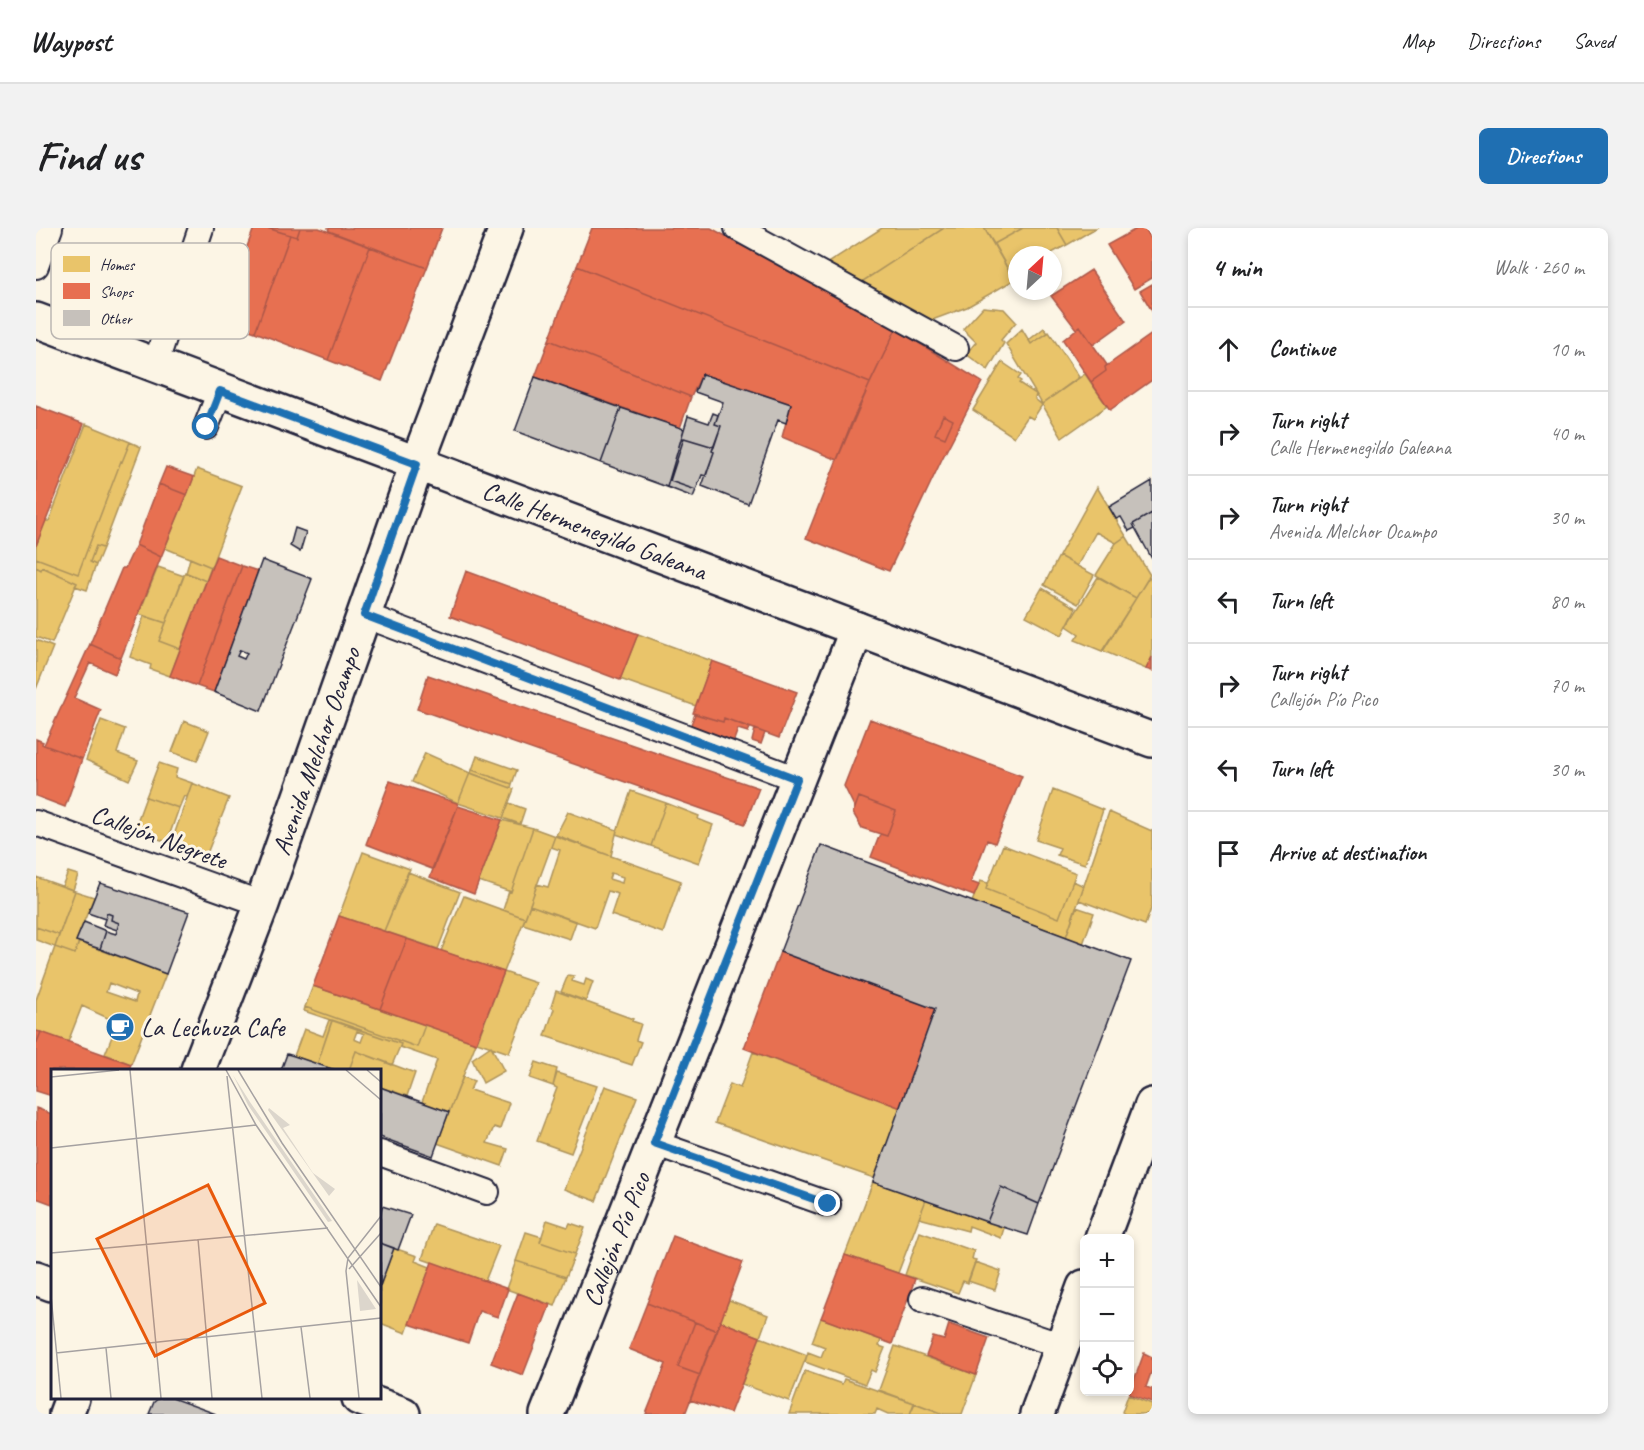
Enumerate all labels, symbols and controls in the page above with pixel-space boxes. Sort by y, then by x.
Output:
text: Waypost [30,24,111,59]
text: Map [1402,28,1434,54]
text: Directions [1467,28,1540,54]
text: Saved [1573,28,1614,54]
button: Directions [1479,128,1608,184]
text: Find us [36,130,141,183]
legend [51,243,249,339]
north arrow [1008,246,1062,300]
text: 4 min [1212,251,1262,284]
text: Homes [100,255,136,275]
text: Walk · 260 m [1494,255,1584,280]
text: Shops [100,282,134,302]
text: Other [100,309,133,329]
icon: ahead [1212,333,1245,366]
text: Continue [1269,335,1335,363]
text: 10 m [1550,337,1584,362]
text: Turn right [1269,407,1346,435]
route start [192,413,218,439]
icon: right [1212,417,1245,450]
text: 40 m [1550,421,1584,446]
text: Calle Hermenegildo Galeana [1269,435,1451,460]
street label: Calle Hermenegildo Galeana [478,473,713,588]
text: Turn right [1269,491,1346,519]
icon: right [1212,501,1245,534]
text: 30 m [1550,505,1584,530]
text: Avenida Melchor Ocampo [1269,519,1436,544]
icon: left [1212,585,1245,618]
text: Turn left [1269,587,1333,615]
text: 80 m [1550,589,1584,614]
street label: Avenida Melchor Ocampo [264,641,368,859]
text: Turn right [1269,659,1346,687]
icon: right [1212,669,1245,702]
text: 70 m [1550,673,1584,698]
text: Callejón Pío Pico [1269,687,1378,712]
icon: left [1212,753,1245,786]
text: Turn left [1269,755,1333,783]
text: 30 m [1550,757,1584,782]
street label: Callejón Negrete [87,797,233,877]
icon: arrive [1212,837,1245,870]
text: Arrive at destination [1269,839,1426,867]
cafe icon: La Lechuza Cafe [104,1011,136,1043]
place label: La Lechuza Cafe [141,1011,286,1044]
inset map [51,1069,381,1399]
street label: Callejón Pío Pico [575,1166,658,1311]
route end [814,1190,840,1216]
map controls [1080,1234,1134,1396]
button: + [1080,1234,1134,1288]
button: − [1080,1288,1134,1342]
button: locate [1080,1342,1134,1396]

